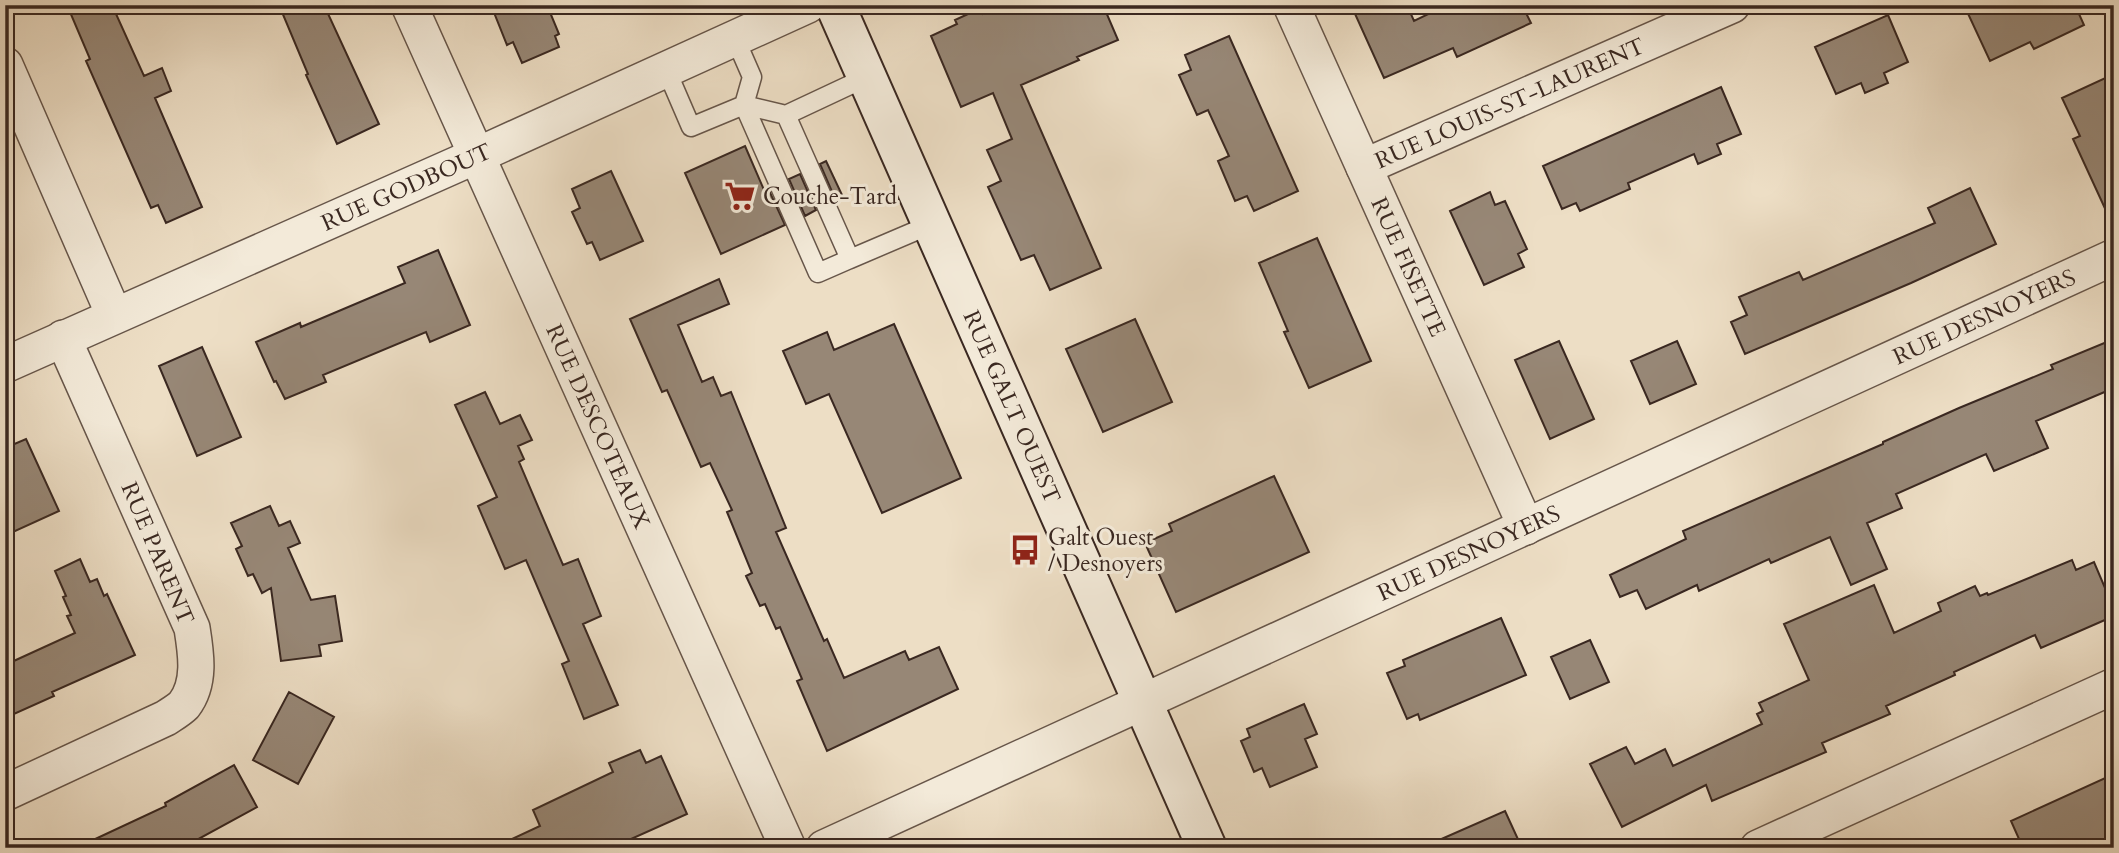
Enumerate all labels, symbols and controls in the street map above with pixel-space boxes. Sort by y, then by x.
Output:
street label: RUE LOUIS-ST-LAURENT [1370,30,1650,176]
street label: RUE GODBOUT [316,136,497,239]
supermarket icon: Couche-Tard [723,179,757,213]
place label: Couche-Tard [763,181,898,212]
street label: RUE FISETTE [1363,192,1453,342]
street label: RUE DESNOYERS [1888,262,2081,372]
street label: RUE GALT OUEST [956,305,1068,508]
street label: RUE DESCOTEAUX [538,319,658,535]
street label: RUE PARENT [114,477,201,629]
street label: RUE DESNOYERS [1372,498,1565,608]
place label: Galt Ouest / Desnoyers [1048,522,1163,579]
bus stop icon: Galt Ouest / Desnoyers [1008,533,1042,567]

